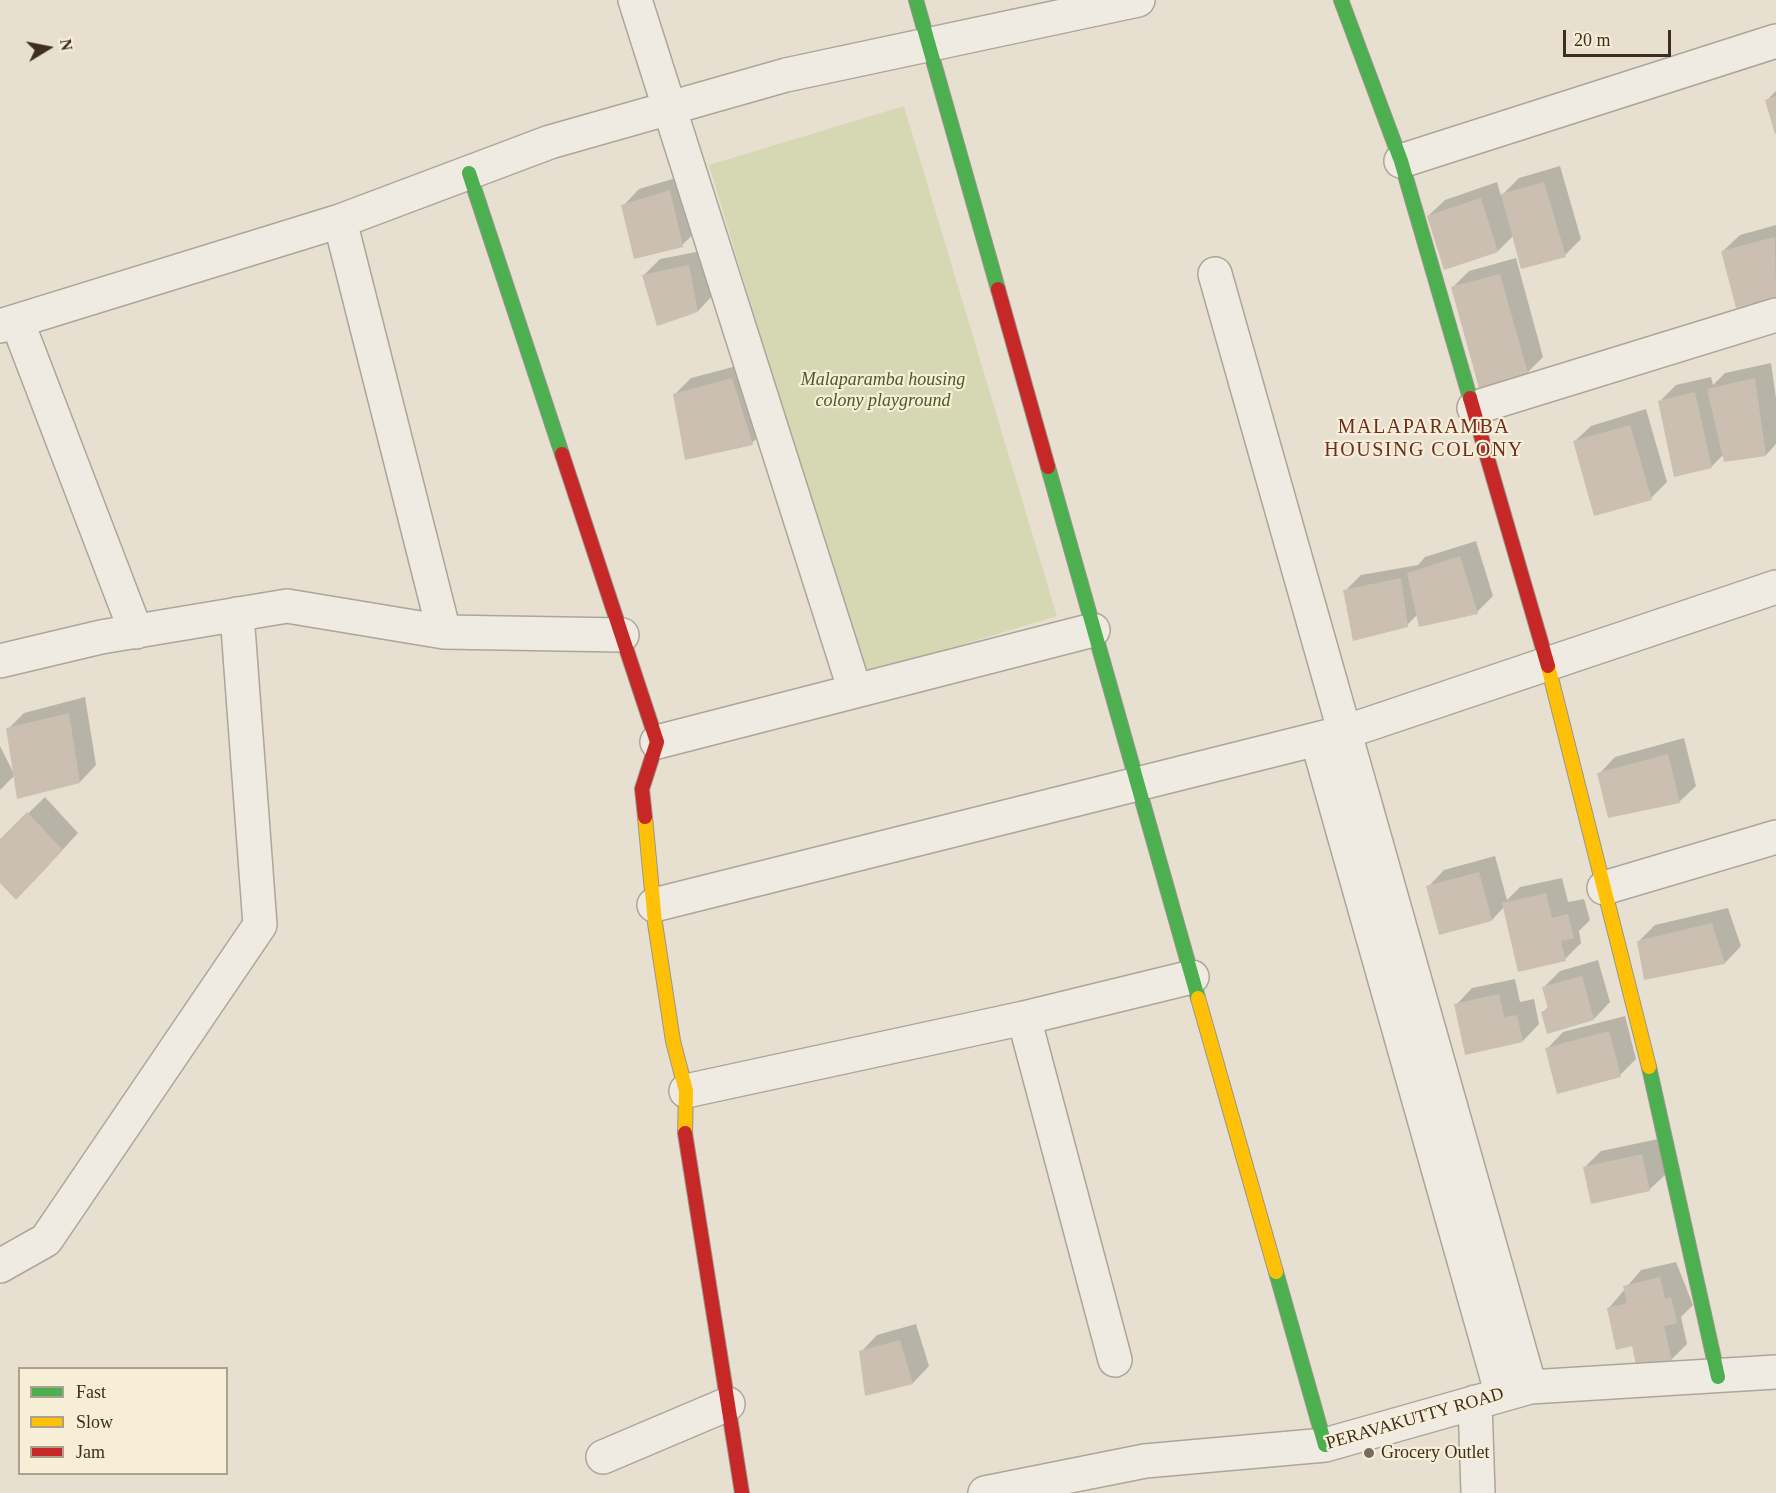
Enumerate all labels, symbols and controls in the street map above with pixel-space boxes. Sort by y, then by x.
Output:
north arrow [18,18,78,78]
scale bar [1566,18,1674,56]
text: 20 m [1574,30,1611,50]
text: N [57,38,76,52]
park label: Malaparamba housing colony playground [801,369,965,412]
district label: MALAPARAMBA HOUSING COLONY [1324,416,1524,463]
legend [18,1367,228,1475]
text: Fast [76,1382,106,1402]
street label: PERAVAKUTTY ROAD [1324,1383,1506,1455]
text: Slow [76,1412,113,1432]
text: Jam [76,1442,105,1462]
place label: Grocery Outlet [1381,1442,1489,1464]
marker: Grocery Outlet [1362,1446,1376,1460]

